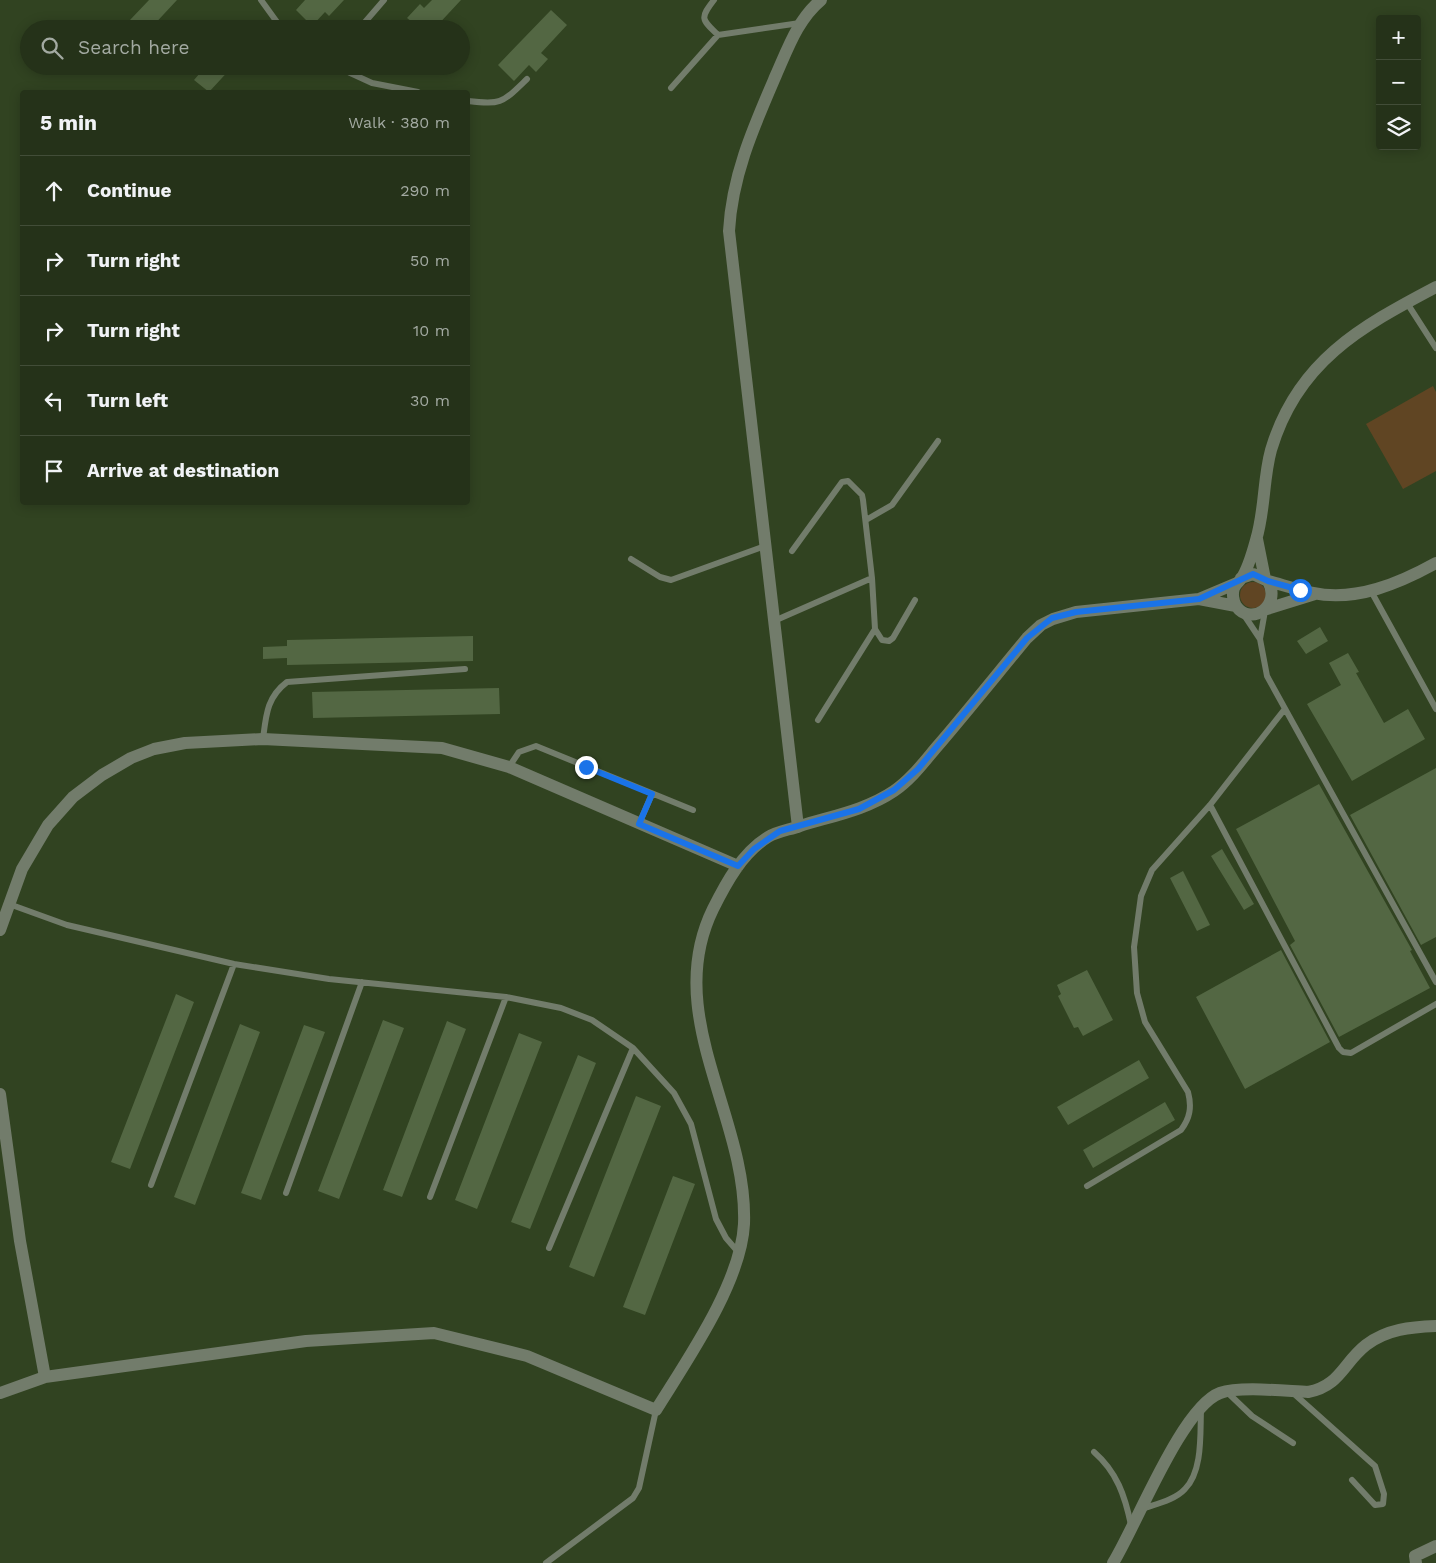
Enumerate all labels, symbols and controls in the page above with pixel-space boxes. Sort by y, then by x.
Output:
map controls [1376,15,1421,150]
button: + [1376,15,1421,60]
search box [20,20,470,75]
icon: search [38,34,66,62]
text: Search here [78,36,189,59]
button: − [1376,60,1421,105]
button: layers [1376,105,1421,150]
text: 5 min [40,110,97,135]
text: Walk · 380 m [348,113,450,132]
icon: ahead [40,177,68,205]
text: Continue [87,179,171,202]
text: 290 m [400,181,450,200]
icon: right [40,247,68,275]
text: Turn right [87,249,180,272]
text: 50 m [410,251,450,270]
icon: right [40,317,68,345]
text: Turn right [87,319,180,342]
text: 10 m [413,321,450,340]
icon: left [40,387,68,415]
text: Turn left [87,389,168,412]
text: 30 m [410,391,450,410]
icon: arrive [40,457,68,485]
text: Arrive at destination [87,459,279,482]
route start [1289,579,1312,602]
route end [575,756,598,779]

